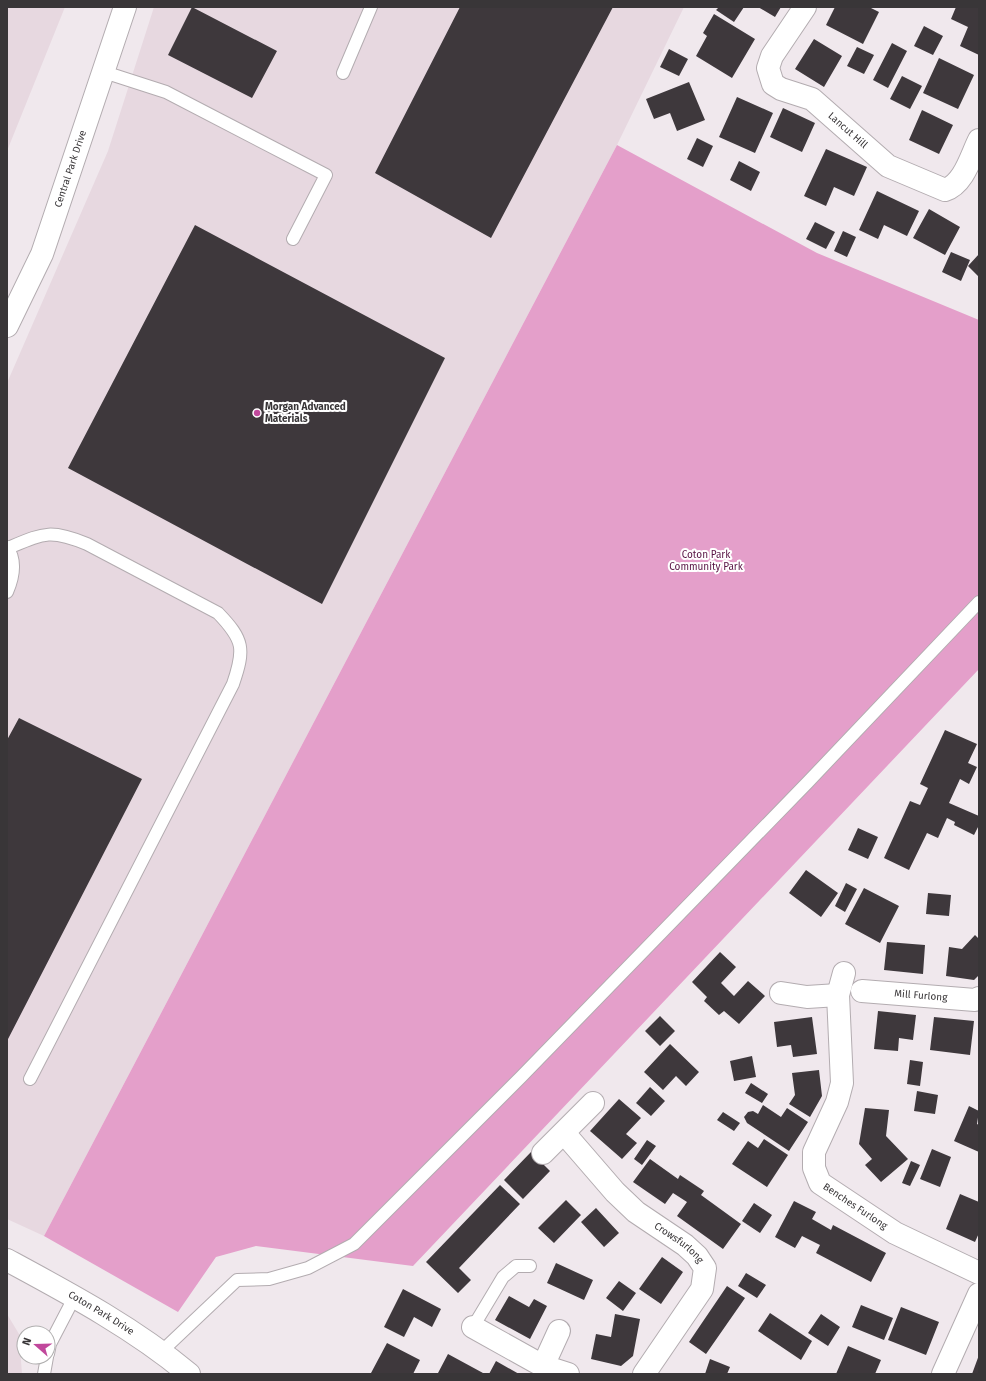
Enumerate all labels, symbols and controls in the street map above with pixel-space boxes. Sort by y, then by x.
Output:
street label: Lancut Hill [825,110,870,151]
street label: Central Park Drive [52,129,89,209]
place label: Morgan Advanced Materials [265,401,346,425]
marker: Morgan Advanced Materials [252,408,262,418]
park label: Coton Park Community Park [669,549,744,573]
street label: Mill Furlong [894,988,949,1004]
street label: Benches Furlong [821,1181,890,1233]
street label: Crowsfurlong [652,1220,707,1266]
street label: Coton Park Drive [66,1289,136,1338]
north arrow [16,1325,56,1365]
text: N [20,1336,34,1347]

